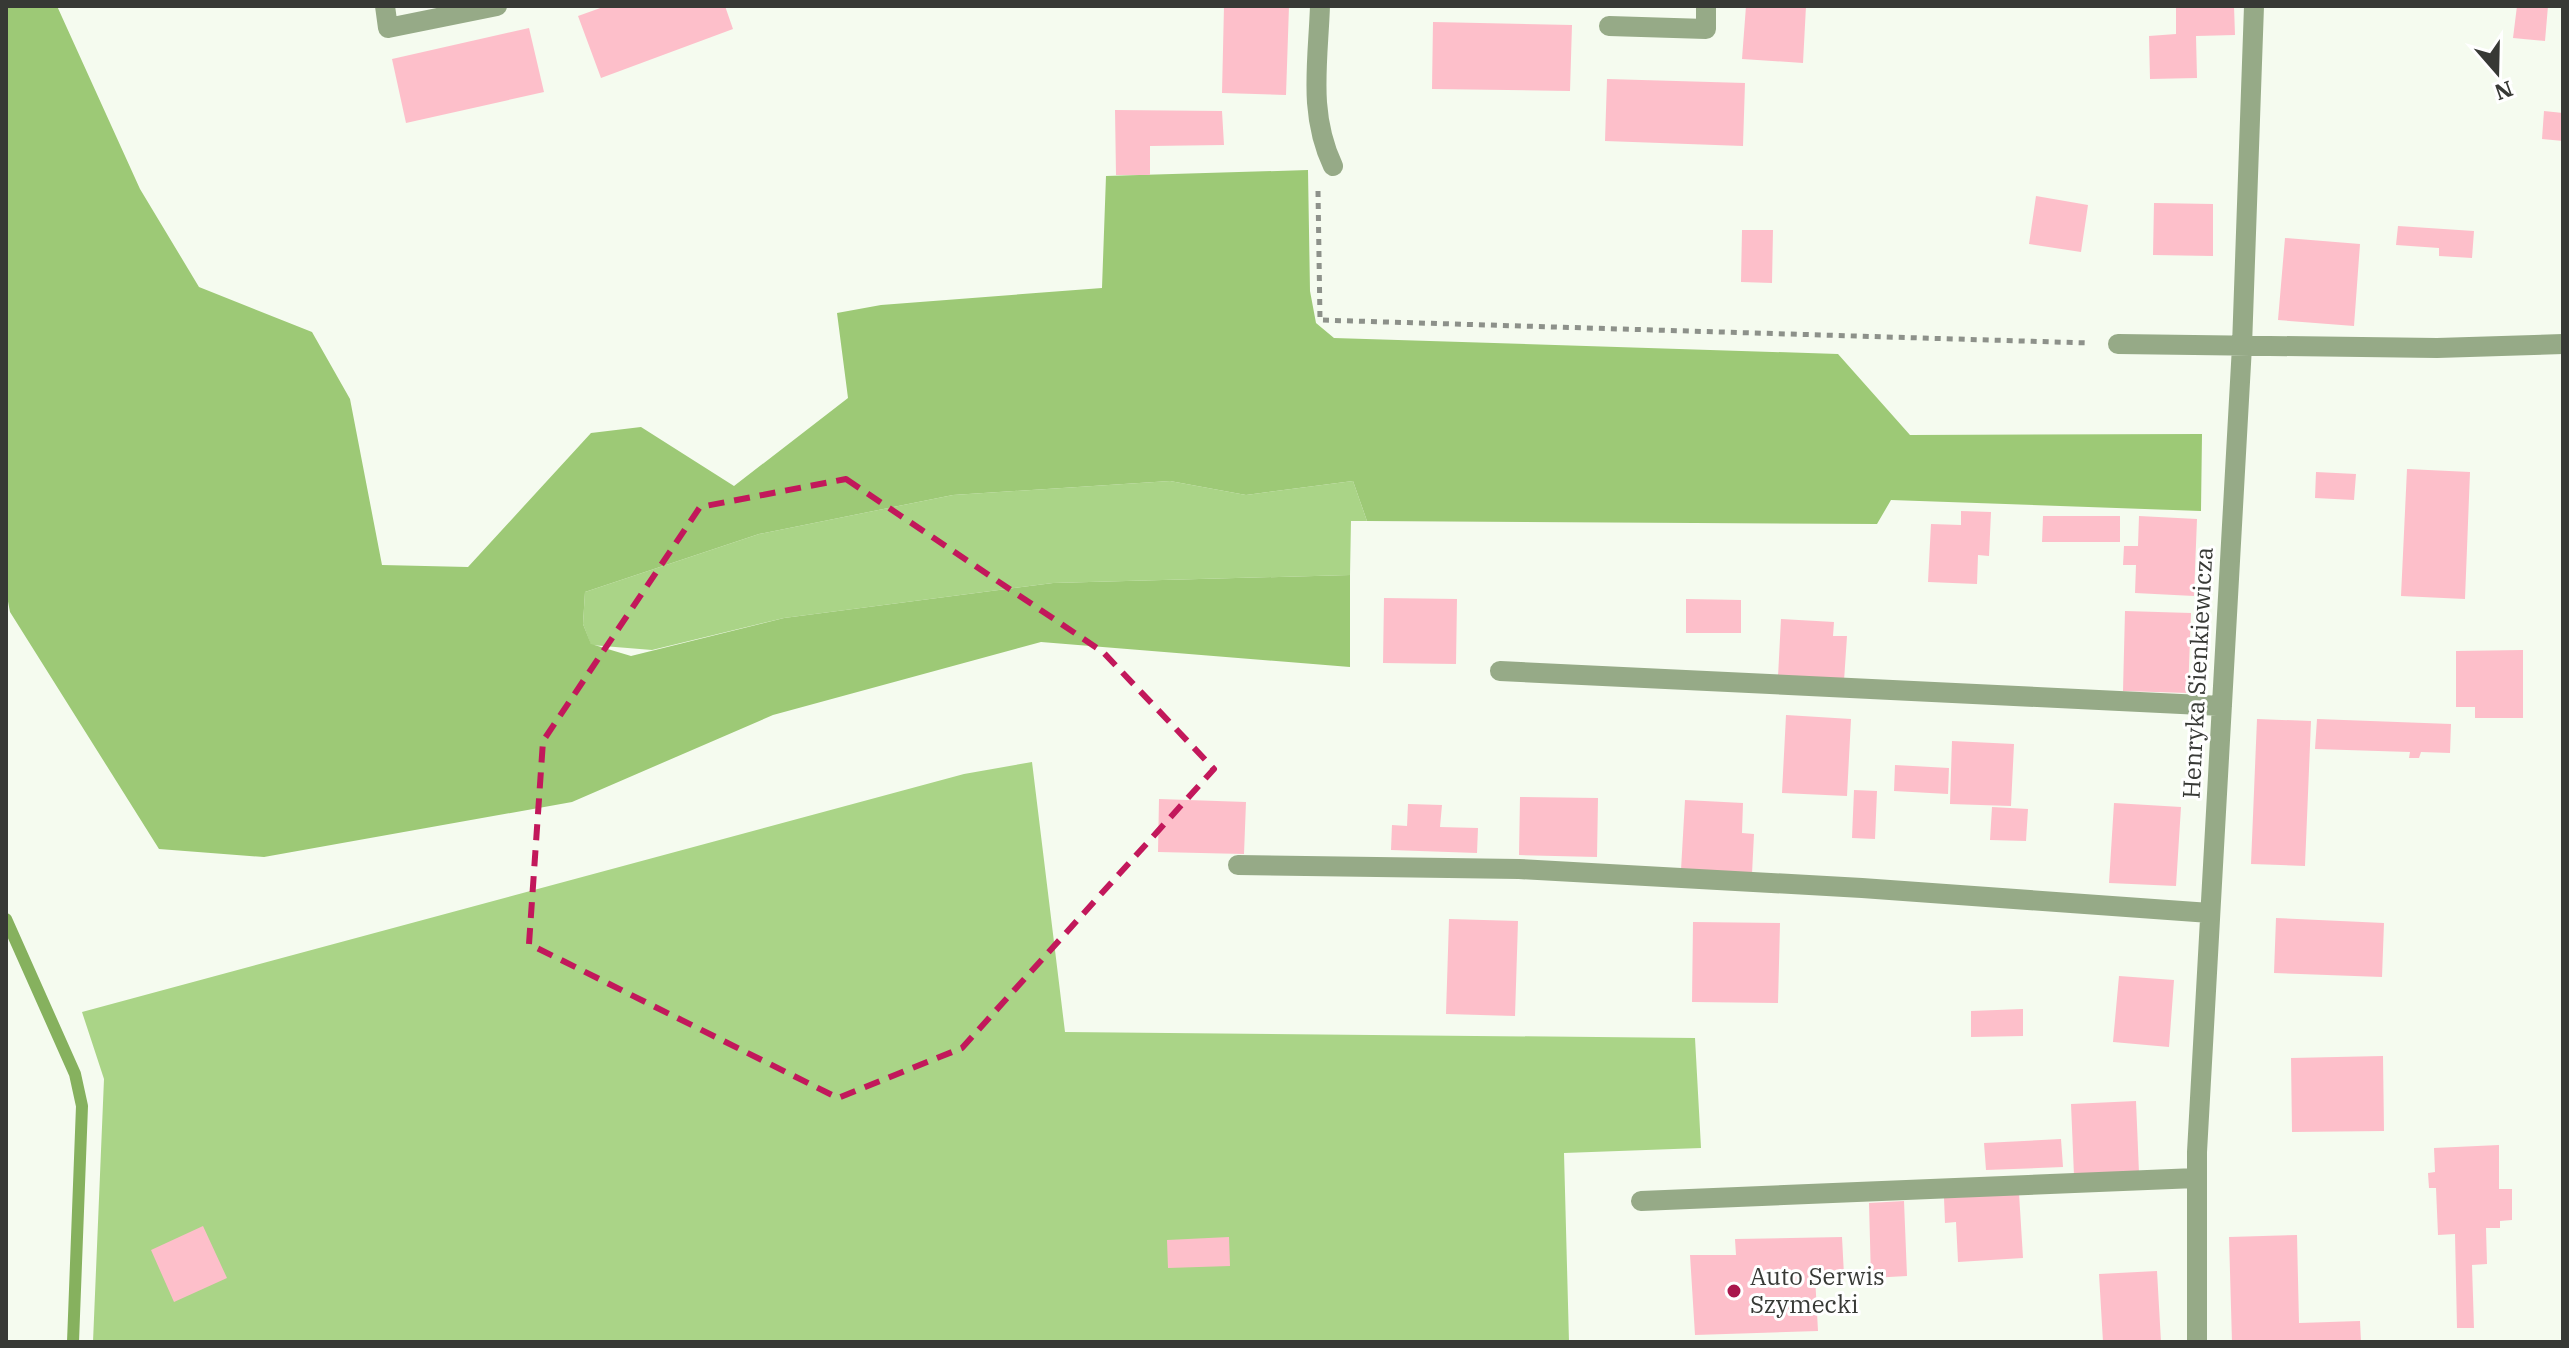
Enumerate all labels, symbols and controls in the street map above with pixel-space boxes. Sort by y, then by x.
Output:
north arrow [2457,32,2537,112]
text: N [2491,75,2517,108]
street label: Henryka Sienkiewicza [2174,546,2220,800]
place label: Auto Serwis Szymecki [1750,1260,1885,1320]
marker: Auto Serwis Szymecki [1725,1282,1743,1300]

